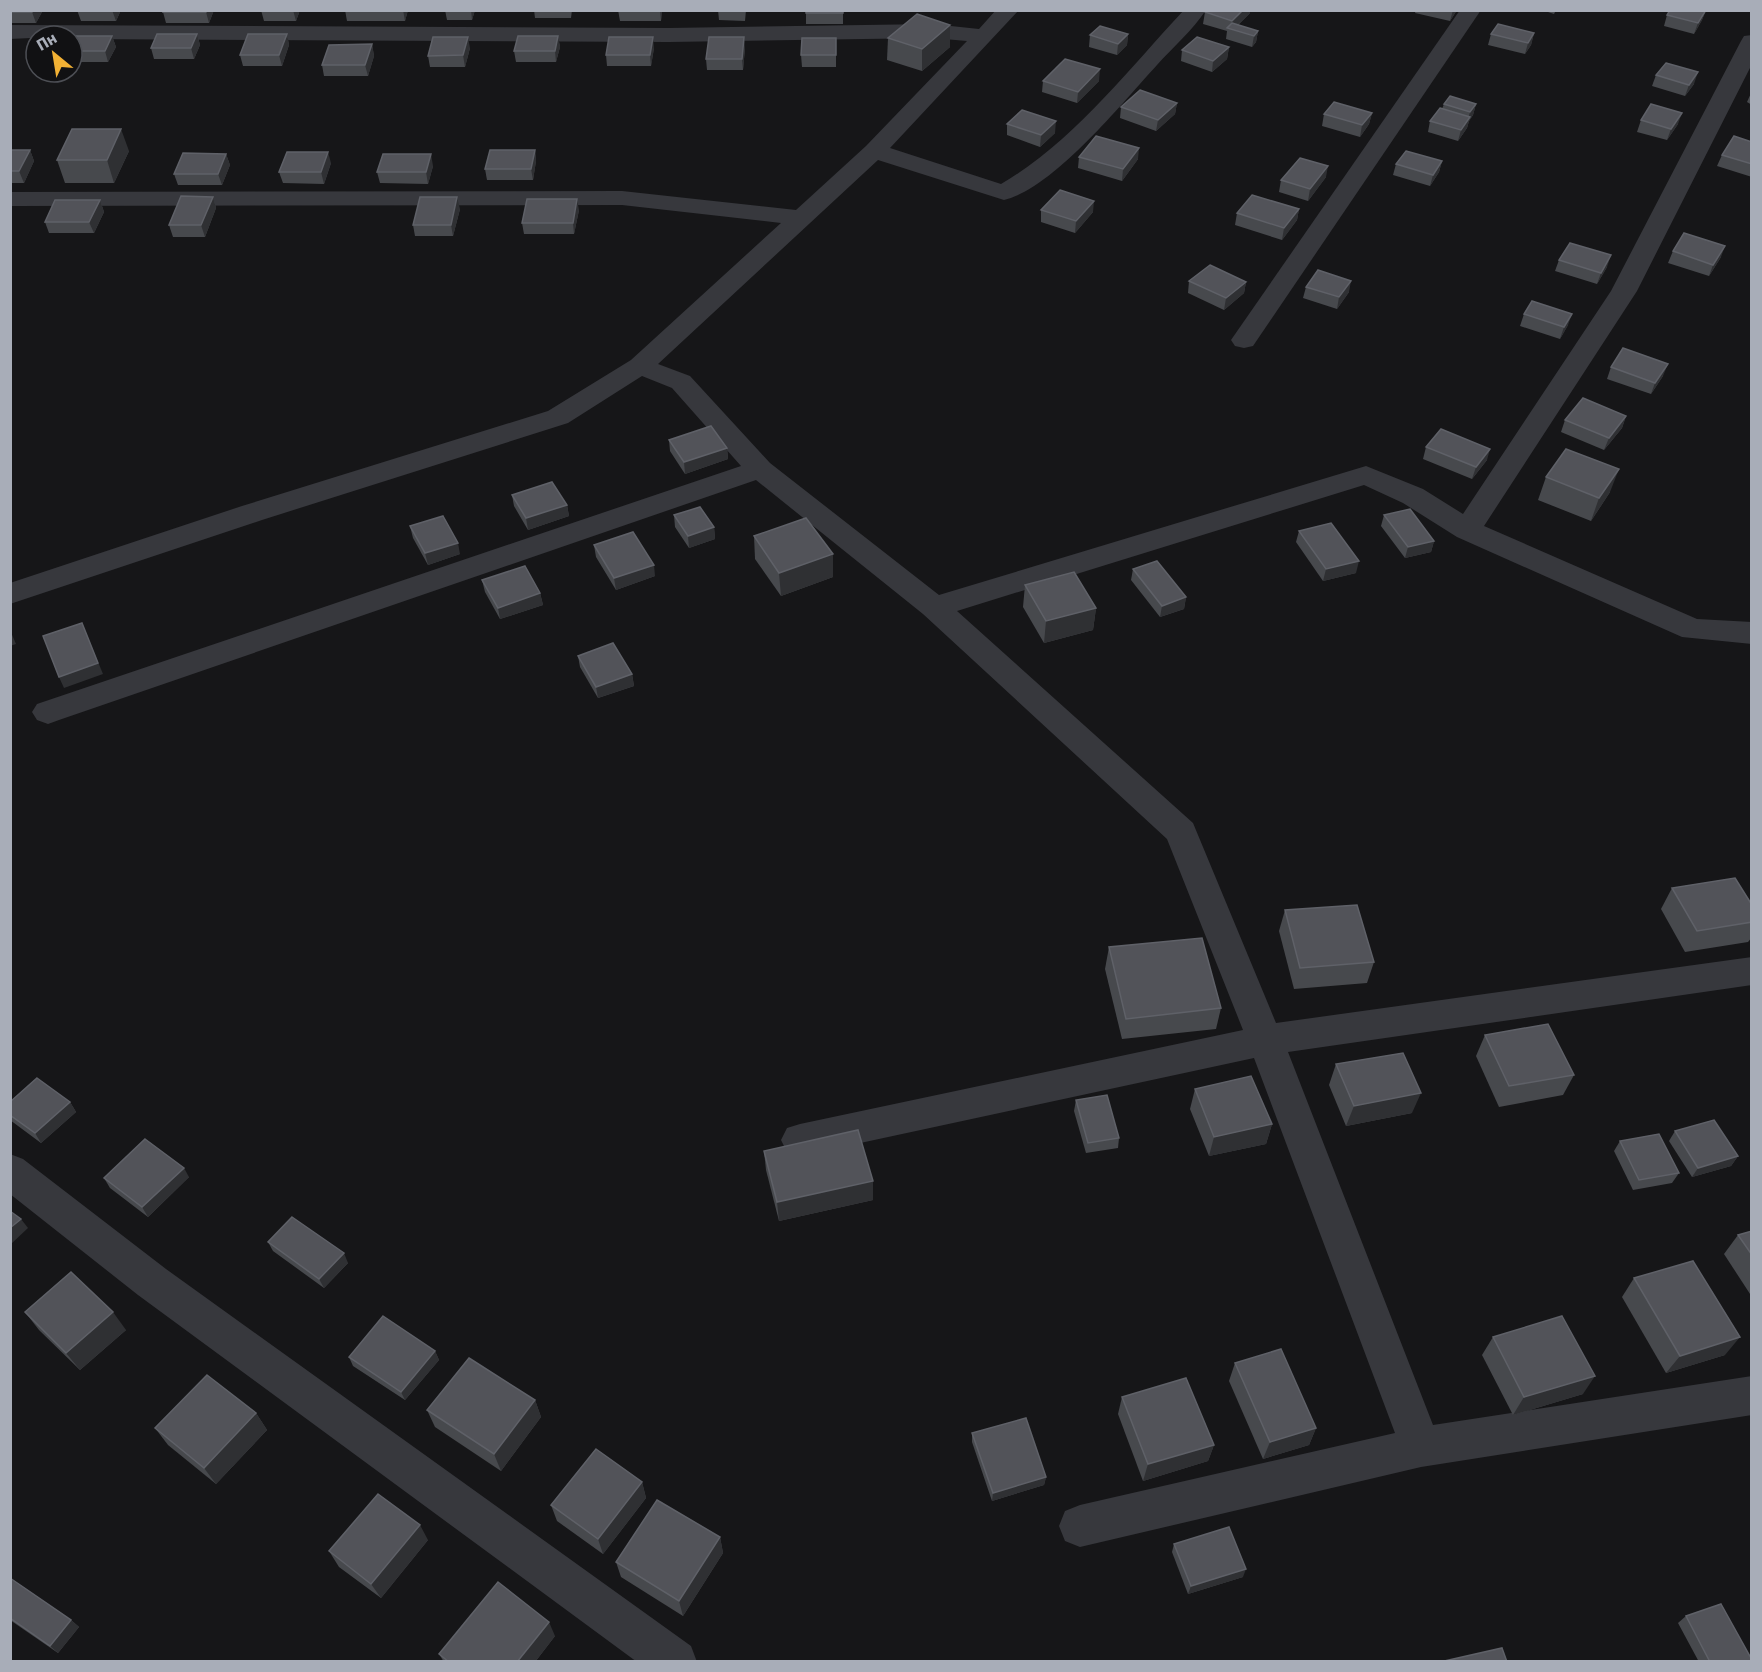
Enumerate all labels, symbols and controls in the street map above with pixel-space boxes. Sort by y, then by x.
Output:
north arrow [24,24,84,84]
text: Пн [33,28,60,55]

